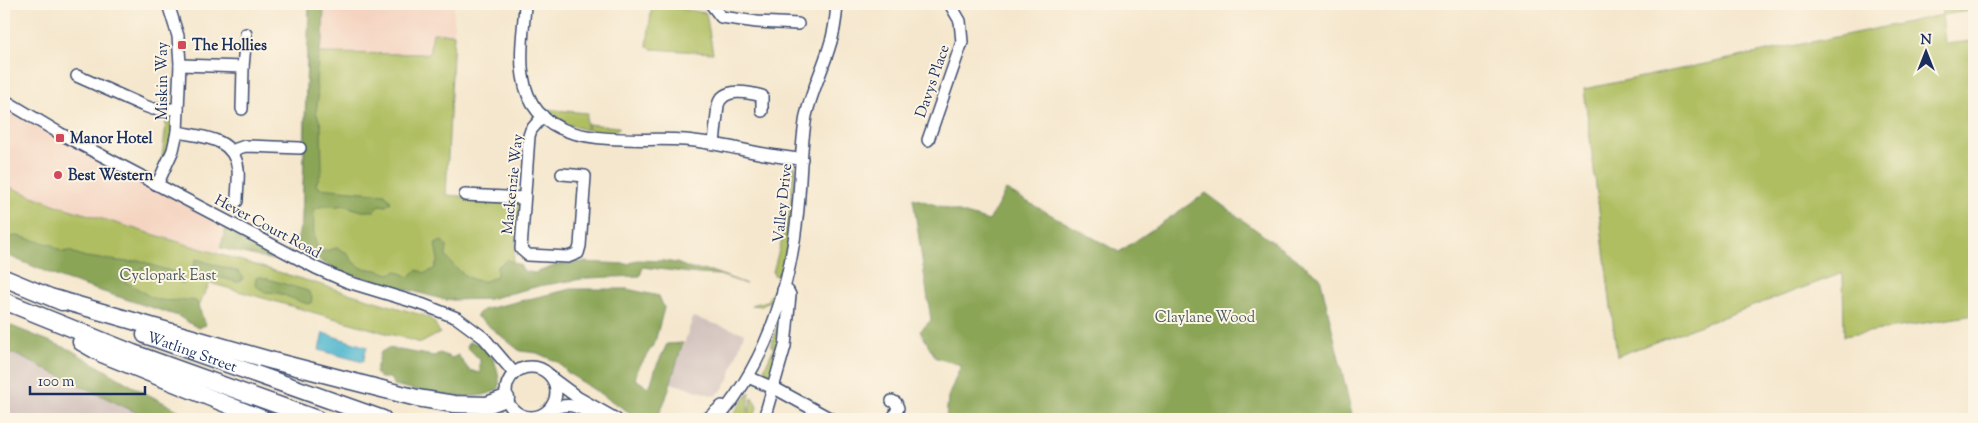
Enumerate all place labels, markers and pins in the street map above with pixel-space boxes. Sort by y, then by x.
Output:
place label: The Hollies [192,36,267,57]
marker: The Hollies [176,39,188,51]
place label: Manor Hotel [70,129,153,150]
marker: Manor Hotel [54,132,66,144]
place label: Best Western [68,166,153,187]
marker: Best Western [52,169,64,181]

